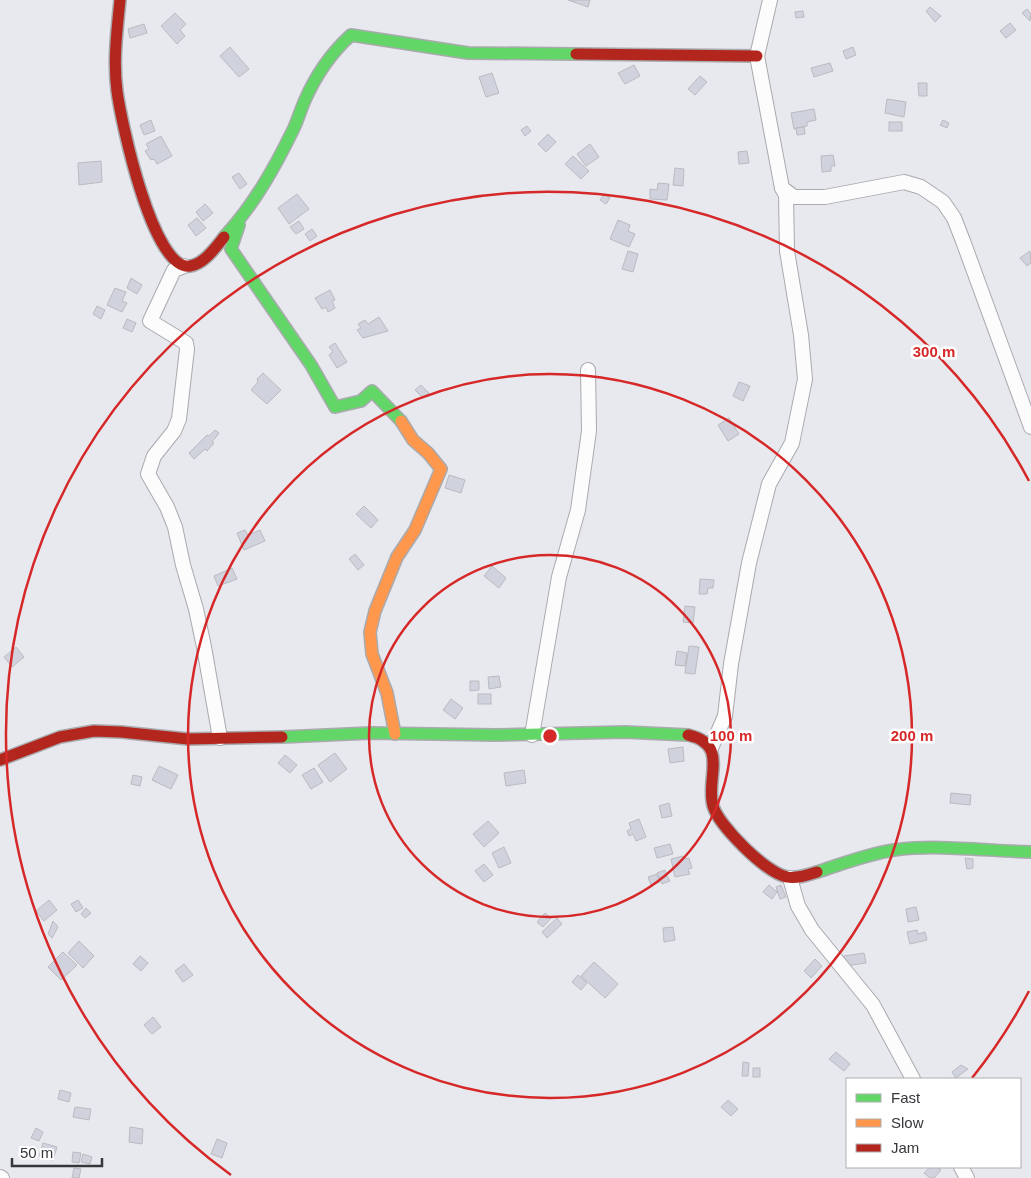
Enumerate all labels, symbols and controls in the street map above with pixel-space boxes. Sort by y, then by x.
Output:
text: 300 m [913,343,955,360]
centre of rings [541,727,559,745]
text: 100 m [710,727,752,744]
text: 200 m [891,727,933,744]
legend [846,1078,1021,1168]
text: Fast [891,1089,921,1106]
text: Slow [891,1114,924,1131]
scale bar [12,1136,102,1168]
text: Jam [891,1139,919,1156]
text: 50 m [20,1144,53,1161]

